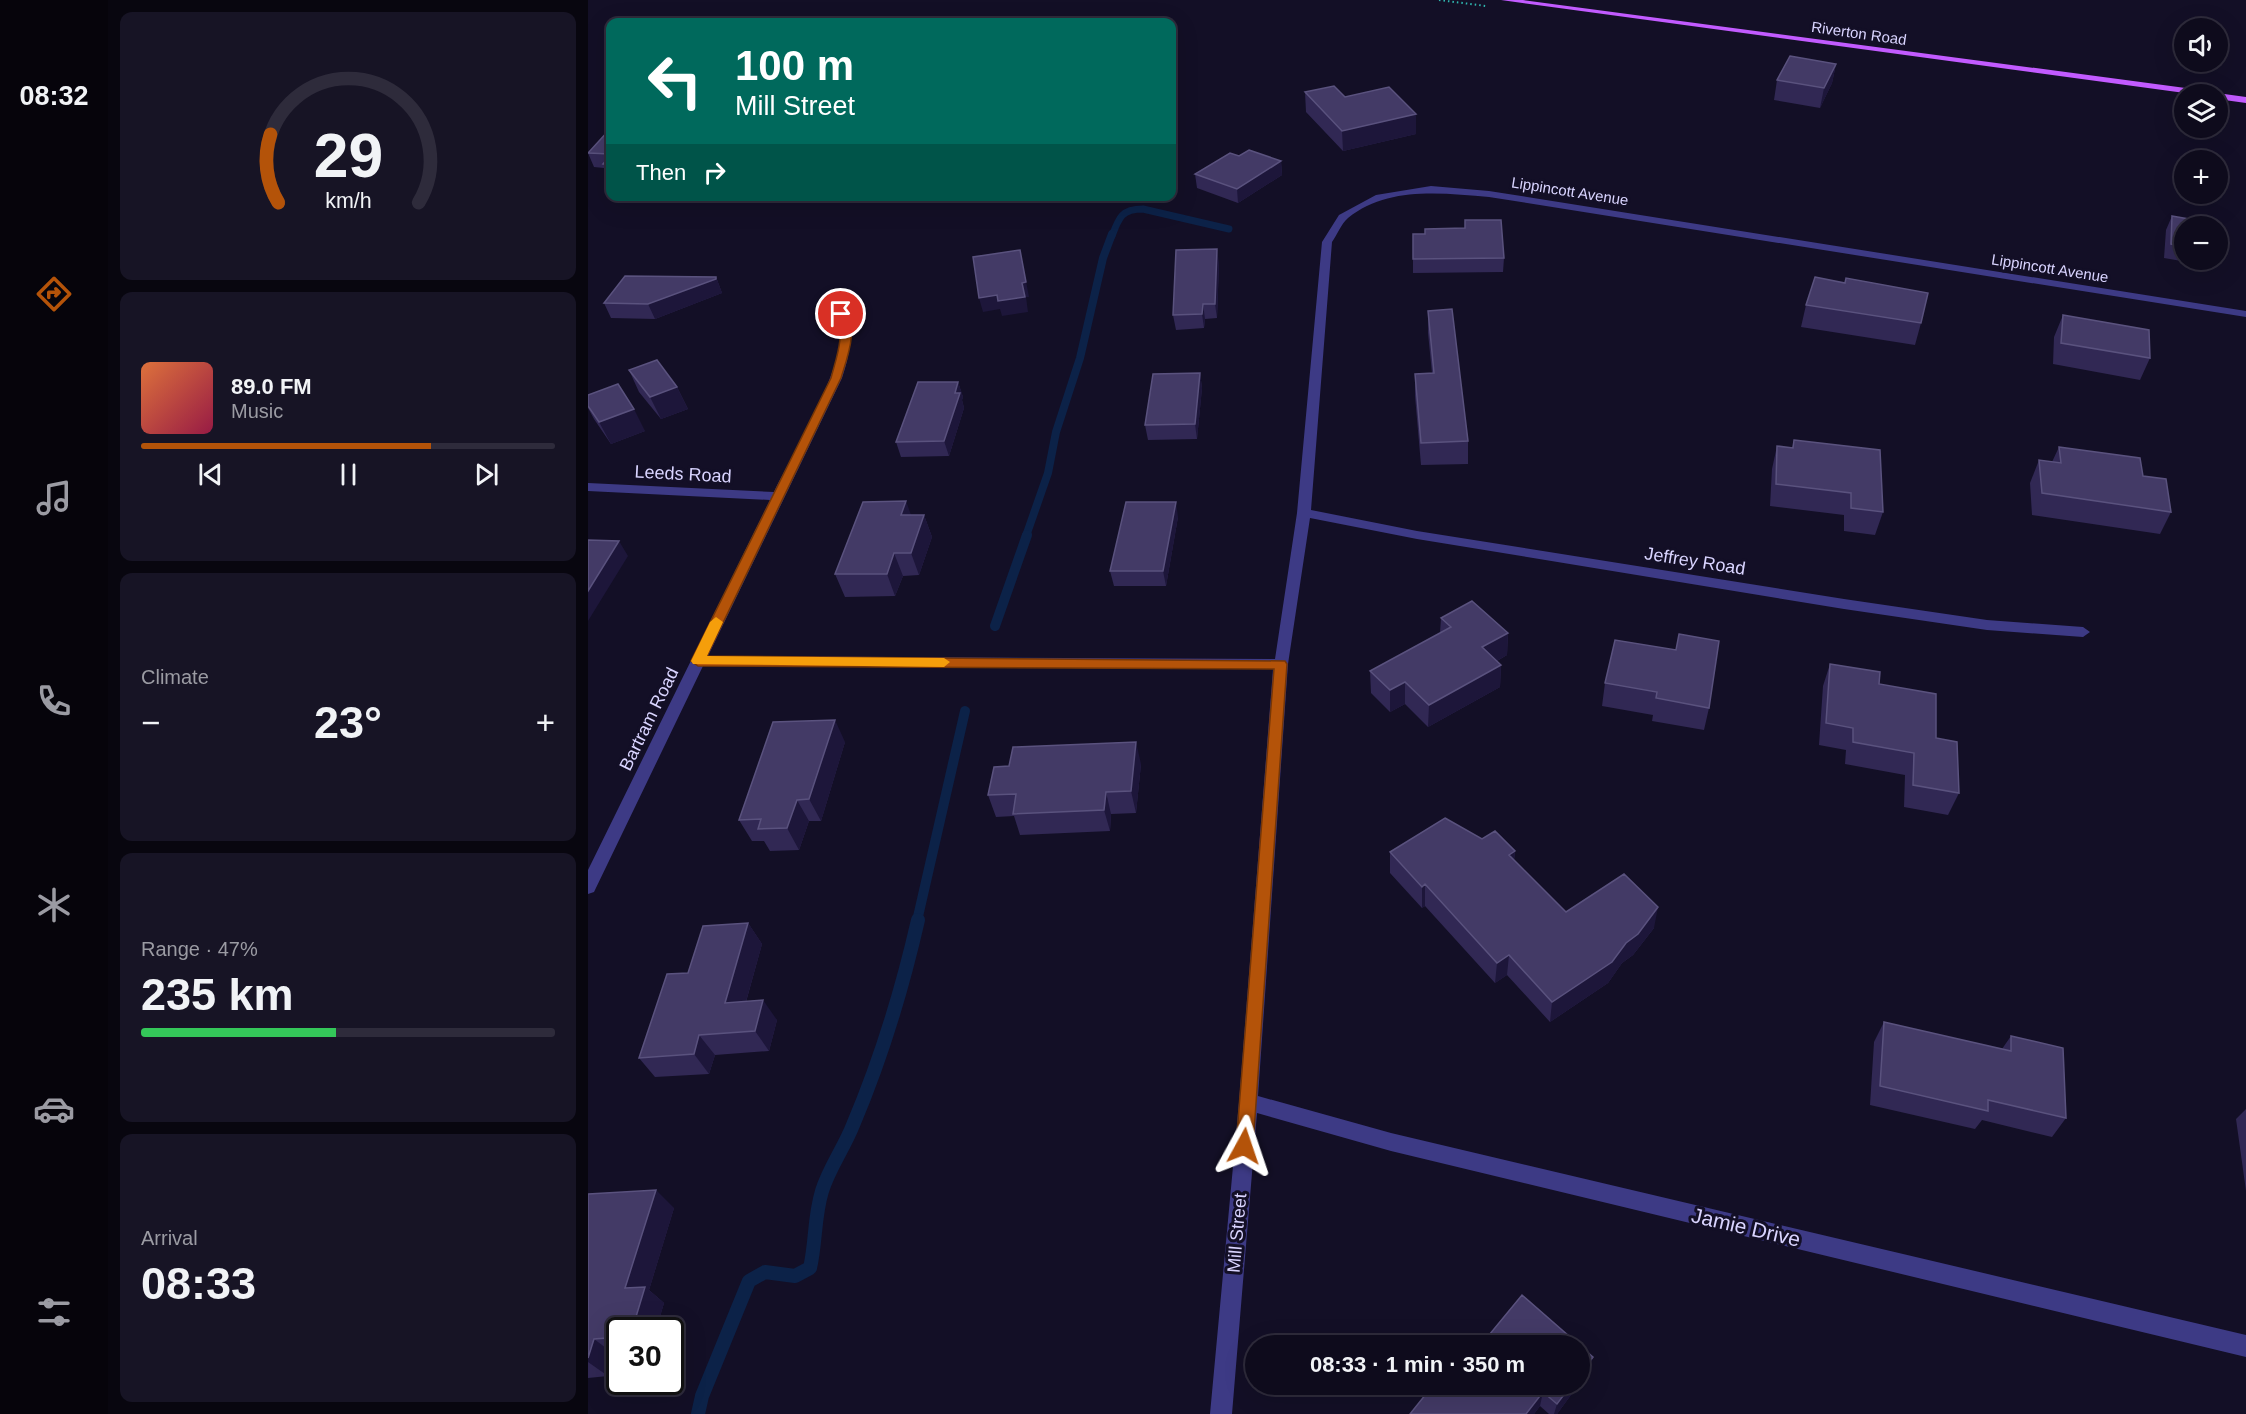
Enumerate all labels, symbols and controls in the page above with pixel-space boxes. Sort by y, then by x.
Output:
street label: Riverton Road [1810,18,1908,48]
map controls [2174,18,2228,270]
button: sound [2174,18,2228,72]
icon: left [636,42,714,120]
text: 100 m [735,42,854,89]
text: 08:32 [19,81,89,111]
button: layers [2174,84,2228,138]
text: Mill Street [735,91,855,121]
text: 29 [313,121,383,190]
button: + [2174,150,2228,204]
icon: right [698,156,731,189]
text: Then [636,160,686,185]
street label: Lippincott Avenue [1510,173,1630,209]
text: km/h [325,190,371,214]
button: − [2174,216,2228,270]
street label: Lippincott Avenue [1990,250,2110,286]
icon: directions [33,273,75,315]
pin [815,288,866,339]
icon: arrive [824,297,857,330]
text: 89.0 FM [231,374,312,399]
text: Music [231,400,283,422]
icon: previous [194,458,227,491]
icon: pause [332,458,365,491]
icon: next [470,458,503,491]
street label: Leeds Road [634,461,732,487]
icon: music [33,477,75,519]
street label: Jeffrey Road [1643,543,1747,579]
street label: Bartram Road [615,664,683,774]
text: Climate [141,666,209,688]
icon: phone [33,680,75,722]
text: 23° [314,697,382,748]
text: − [141,704,160,741]
text: + [536,704,555,741]
icon: climate [33,884,75,926]
text: Range · 47% [141,938,258,960]
text: 235 km [141,969,294,1020]
icon: car [33,1088,75,1130]
position arrow [1212,1114,1276,1178]
street label: Mill Street [1224,1192,1250,1274]
street label: Jamie Drive [1689,1203,1803,1251]
text: Arrival [141,1227,198,1249]
text: 08:33 [141,1258,256,1309]
icon: filters [33,1291,75,1333]
speed limit sign: 30 [606,1317,684,1395]
text: 08:33 · 1 min · 350 m [1310,1352,1525,1377]

